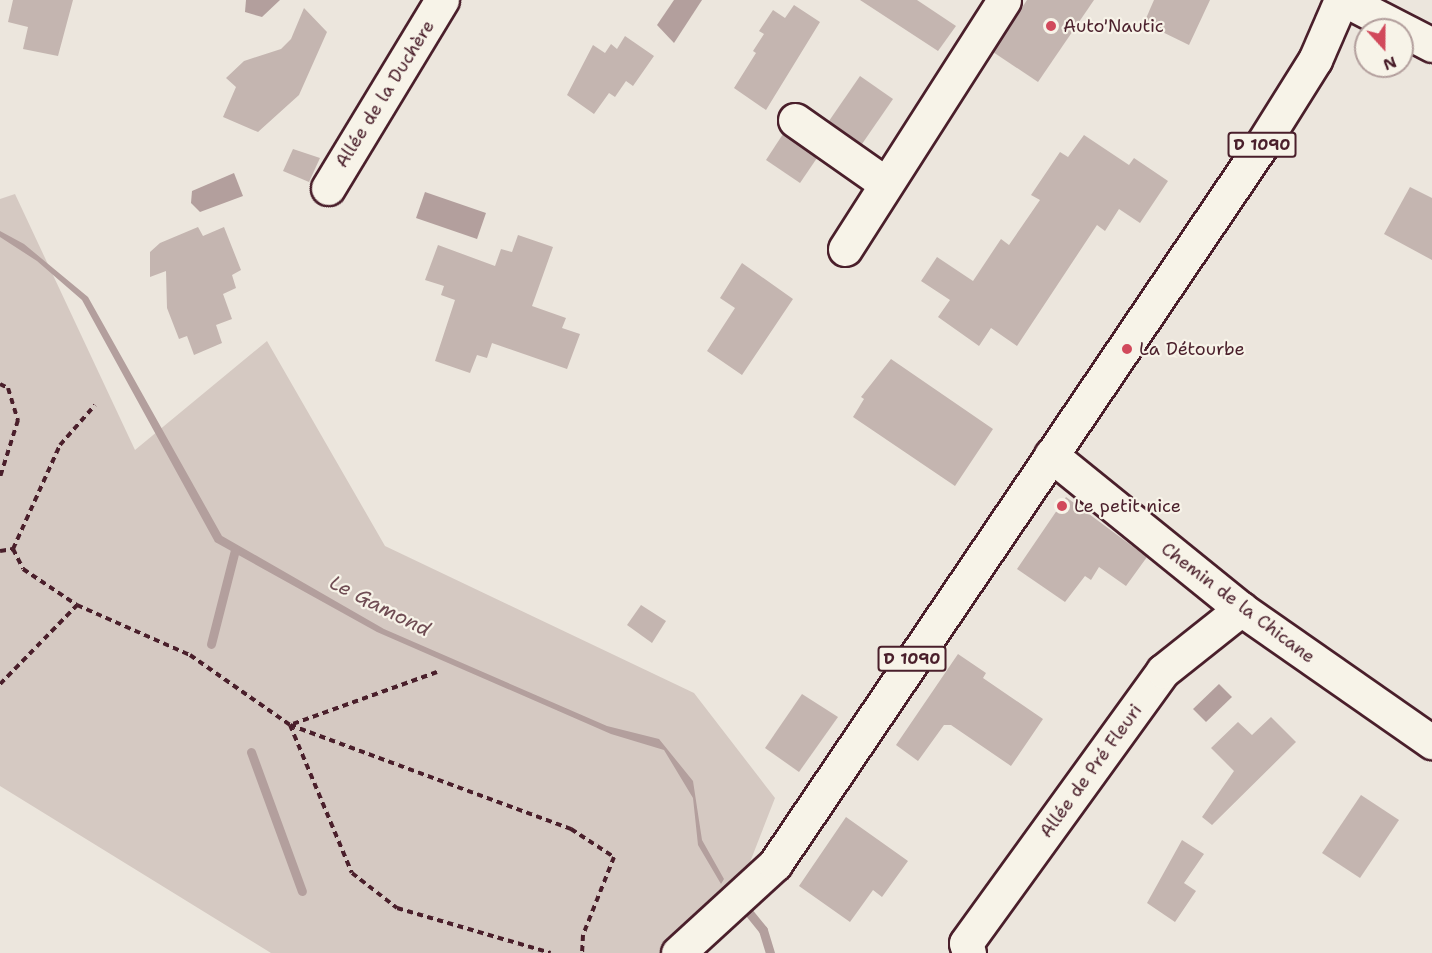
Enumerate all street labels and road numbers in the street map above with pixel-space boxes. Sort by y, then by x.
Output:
street label: Allée de la Duchère [331,16,439,172]
road number: D 1090 [1228,132,1296,158]
street label: Chemin de la Chicane [1157,538,1319,668]
road number: D 1090 [878,646,946,672]
street label: Allée de Pré Fleuri [1035,700,1147,842]

